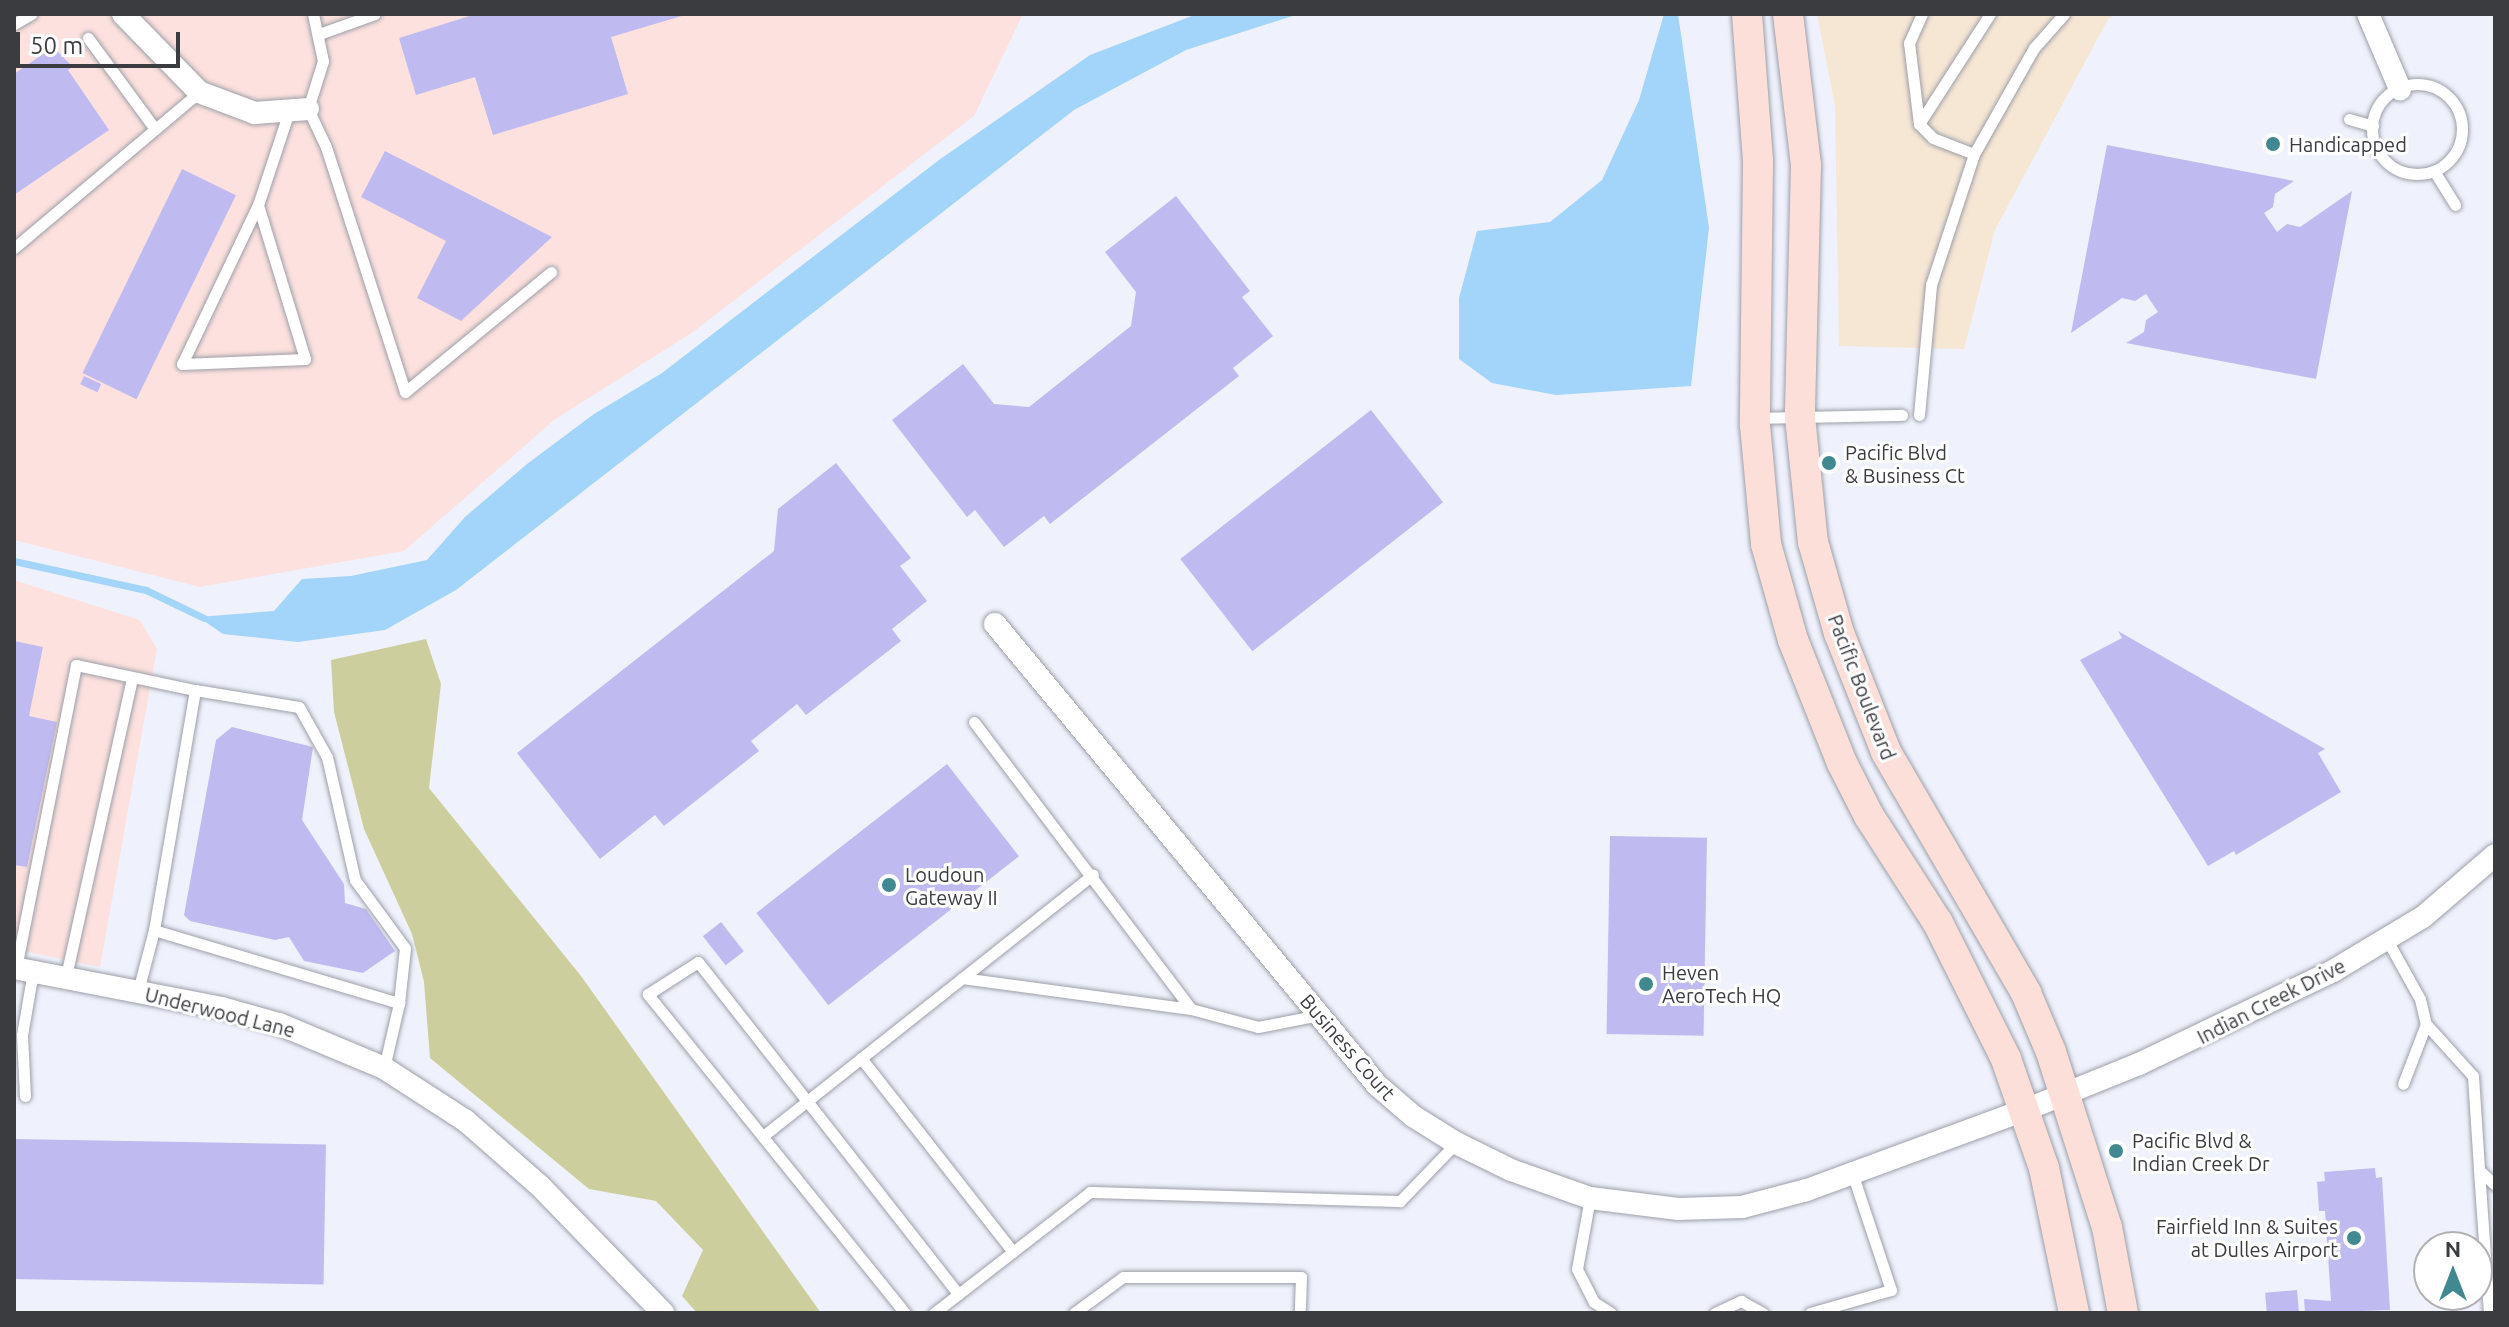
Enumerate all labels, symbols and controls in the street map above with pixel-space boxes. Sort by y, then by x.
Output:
scale bar [20,16,184,66]
text: 50 m [30,32,83,59]
place label: Handicapped [2289,132,2407,156]
marker: Handicapped [2264,135,2282,153]
place label: Pacific Blvd & Business Ct [1845,440,1965,487]
marker: Pacific Blvd & Business Ct [1820,454,1838,472]
street label: Pacific Boulevard [1823,611,1901,763]
place label: Loudoun Gateway II [905,862,998,909]
marker: Loudoun Gateway II [880,876,898,894]
street label: Indian Creek Drive [2193,953,2349,1049]
place label: Heven AeroTech HQ [1662,960,1781,1007]
marker: Heven AeroTech HQ [1637,975,1655,993]
street label: Underwood Lane [142,982,298,1042]
street label: Business Court [1295,989,1401,1105]
place label: Pacific Blvd & Indian Creek Dr [2132,1128,2270,1175]
marker: Pacific Blvd & Indian Creek Dr [2107,1142,2125,1160]
place label: Fairfield Inn & Suites at Dulles Airport [2156,1214,2338,1261]
marker: Fairfield Inn & Suites at Dulles Airport [2345,1229,2363,1247]
north arrow [2413,1231,2493,1311]
text: N [2445,1236,2461,1261]

